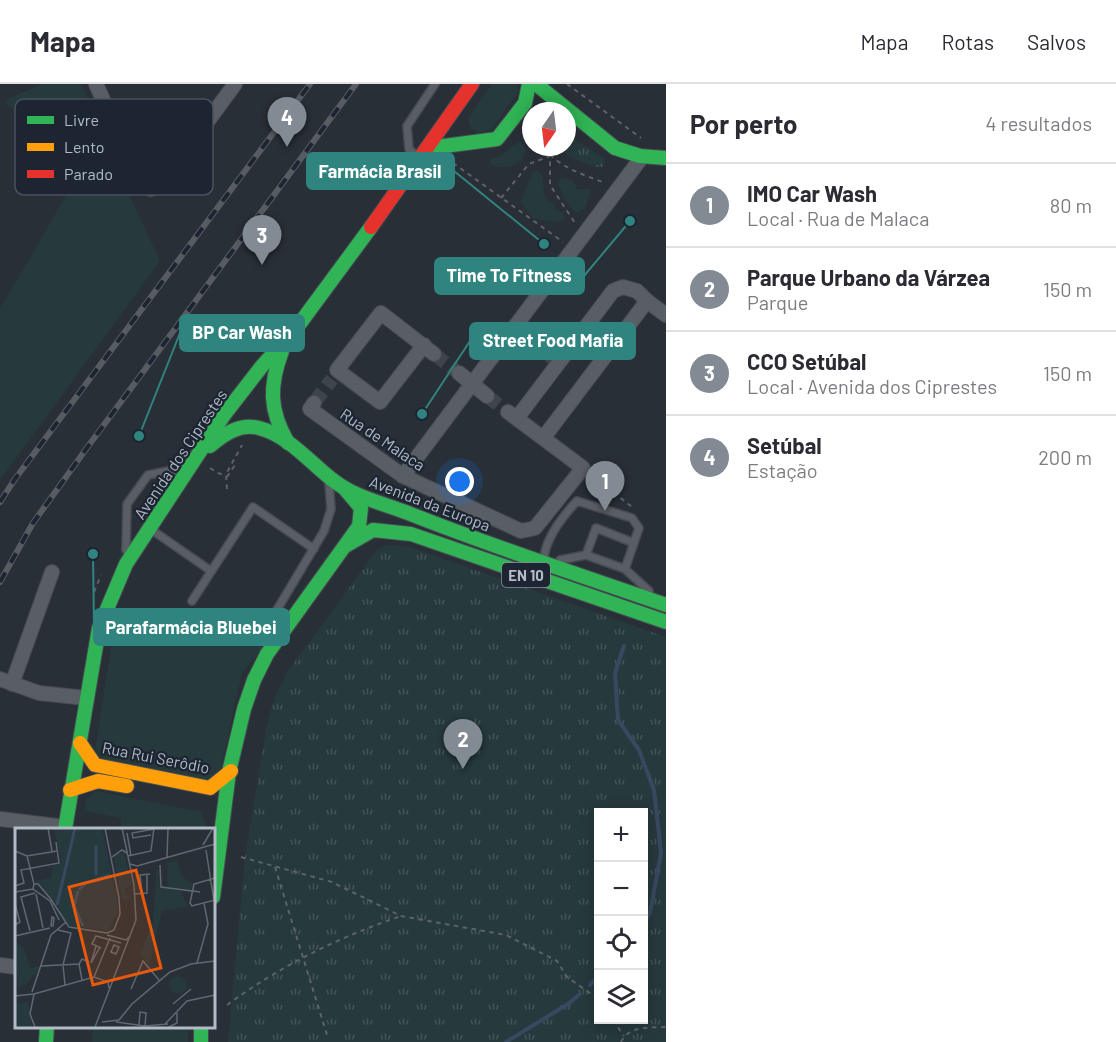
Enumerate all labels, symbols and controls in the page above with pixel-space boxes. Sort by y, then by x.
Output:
text: Mapa [30,24,96,58]
text: Mapa [860,29,908,54]
text: Rotas [941,29,994,54]
text: Salvos [1027,29,1086,54]
pin: 4 [268,98,306,147]
legend [15,99,213,195]
north arrow [522,102,576,156]
text: Por perto [690,108,798,139]
text: Livre [64,110,99,129]
text: 4 resultados [985,111,1092,135]
text: Lento [64,137,105,156]
callout: Farmácia Brasil [307,153,454,189]
text: Farmácia Brasil [319,160,441,182]
text: Parado [64,164,113,183]
text: IMO Car Wash [747,180,877,206]
text: 1 [706,193,713,217]
text: 80 m [1050,193,1092,217]
text: Local · Rua de Malaca [747,206,929,230]
pin: 3 [242,216,282,265]
callout: Time To Fitness [435,258,584,294]
text: Time To Fitness [446,264,572,286]
text: Parque Urbano da Várzea [747,264,990,290]
text: 2 [704,277,715,301]
text: 150 m [1043,277,1092,301]
text: Parque [747,290,808,314]
callout: BP Car Wash [180,315,304,351]
text: BP Car Wash [192,321,292,343]
callout: Street Food Mafia [470,323,635,359]
text: Street Food Mafia [483,329,623,351]
text: CCO Setúbal [747,348,866,374]
text: 3 [704,361,715,385]
text: 150 m [1043,361,1092,385]
text: Local · Avenida dos Ciprestes [747,374,997,398]
street label: Avenida dos Ciprestes [130,386,230,522]
street label: Rua de Malaca [337,404,429,474]
text: Setúbal [747,432,822,458]
text: 4 [703,445,716,469]
text: 200 m [1038,445,1092,469]
text: Estação [747,458,818,482]
pin: 1 [586,462,624,511]
your location [445,467,474,496]
street label: Avenida da Europa [367,471,493,535]
road number: EN 10 [502,563,550,587]
callout: Parafarmácia Bluebei [94,609,289,645]
text: Parafarmácia Bluebei [105,616,277,638]
pin: 2 [444,720,482,769]
street label: Rua Rui Serôdio [101,737,211,777]
map controls [594,808,648,1024]
button: + [594,808,648,862]
inset map [15,828,214,1027]
button: − [594,862,648,916]
button: locate [594,916,648,970]
button: layers [594,970,648,1024]

